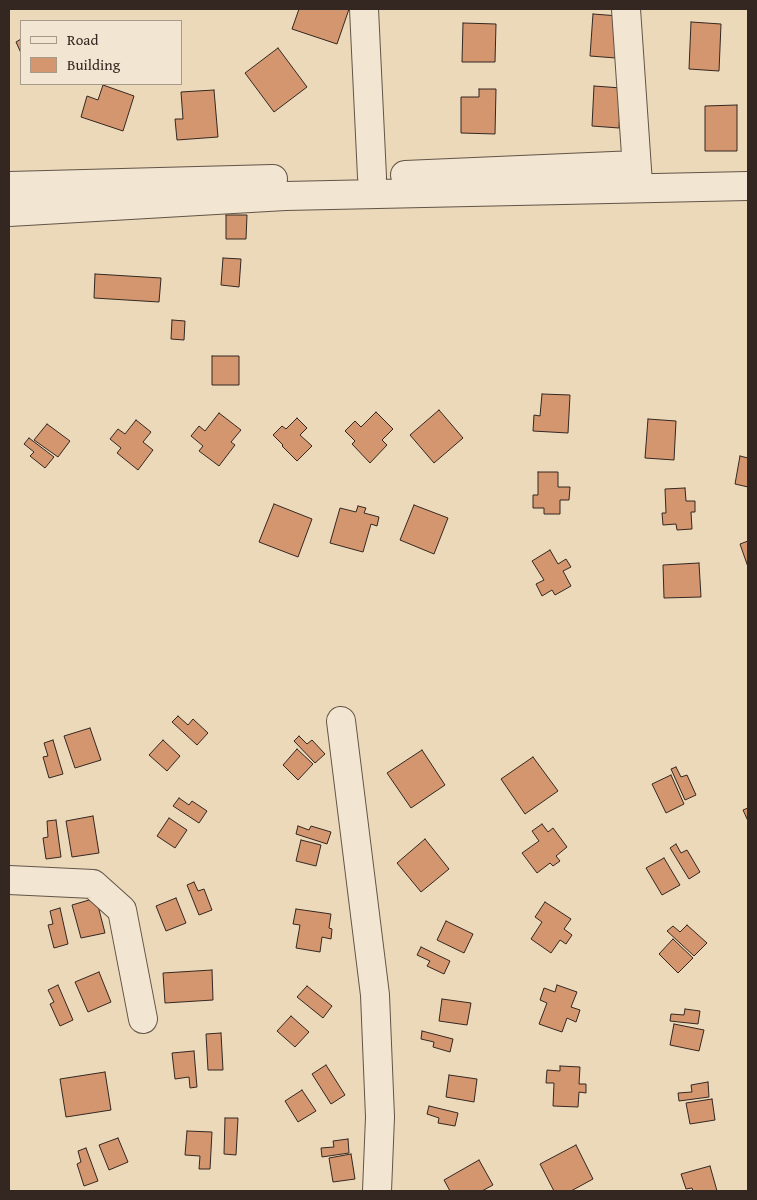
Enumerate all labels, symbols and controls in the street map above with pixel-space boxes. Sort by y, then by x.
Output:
legend [20,20,182,85]
text: Road [67,29,98,50]
text: Building [67,54,120,75]

